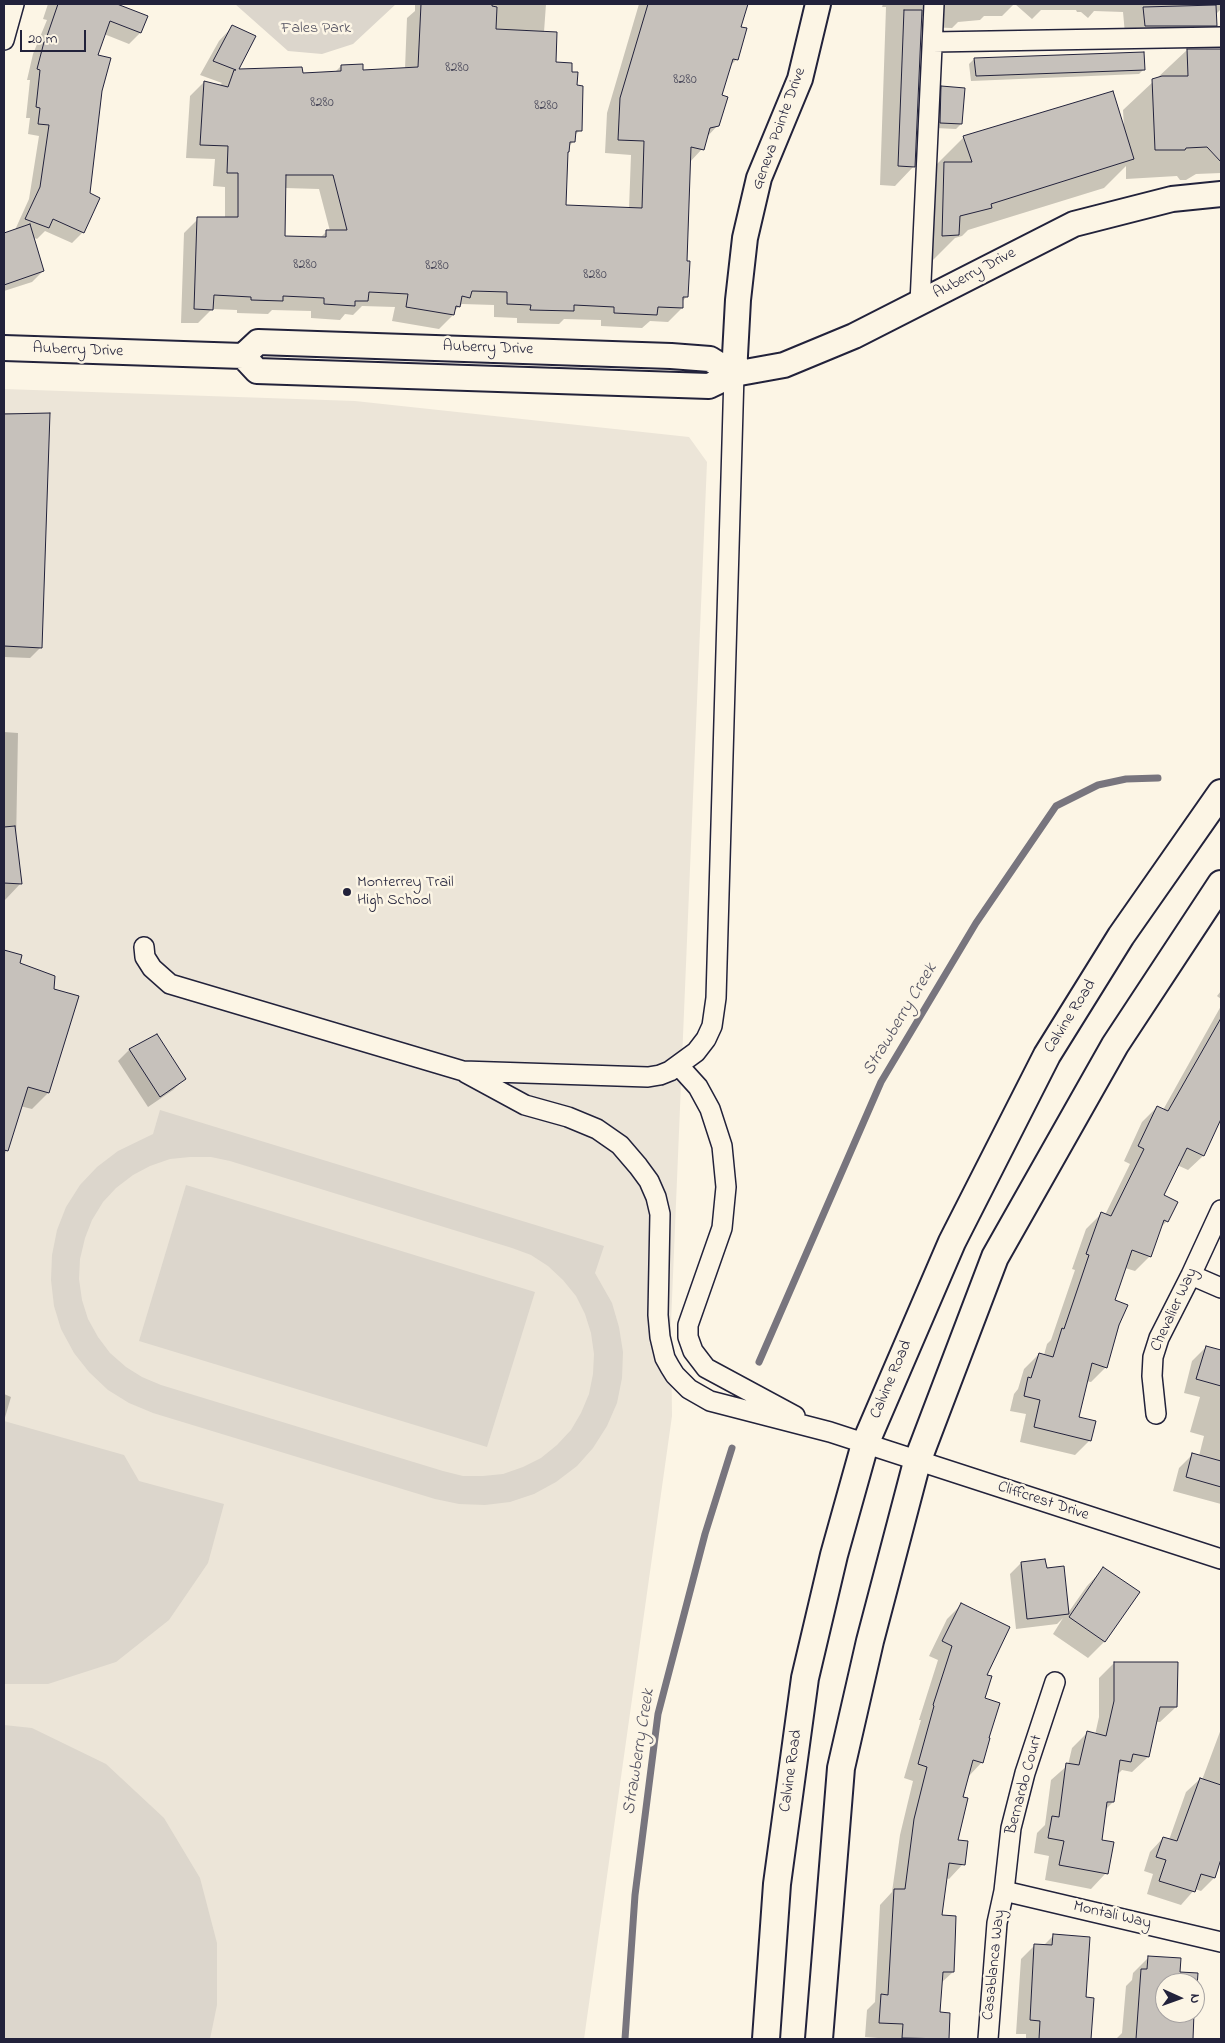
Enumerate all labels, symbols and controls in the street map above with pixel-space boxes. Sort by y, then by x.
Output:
park label: Fales Park [281,19,351,39]
scale bar [22,20,89,52]
text: 20 m [28,28,57,50]
house number: 8280 [445,61,469,77]
street label: Geneva Pointe Drive [749,65,811,193]
house number: 8280 [673,73,697,89]
house number: 8280 [310,96,334,112]
house number: 8280 [534,99,558,115]
street label: Auberry Drive [930,244,1020,304]
house number: 8280 [293,258,317,274]
house number: 8280 [425,259,449,275]
house number: 8280 [583,268,607,284]
street label: Auberry Drive [442,338,534,360]
street label: Auberry Drive [32,340,124,362]
place label: Monterrey Trail High School [357,873,454,911]
marker: Monterrey Trail High School [341,886,353,898]
water label: Strawberry Creek [859,960,943,1080]
street label: Calvine Road [1041,977,1101,1057]
street label: Chevalier Way [1147,1265,1203,1355]
street label: Calvine Road [867,1338,917,1422]
street label: Cliffcrest Drive [995,1478,1091,1526]
water label: Strawberry Creek [619,1688,661,1816]
street label: Calvine Road [777,1729,807,1813]
street label: Bernardo Court [1002,1733,1048,1837]
street label: Montali Way [1071,1898,1153,1934]
street label: Casablanca Way [980,1909,1010,2021]
north arrow [1155,1973,1205,2023]
text: N [1184,1993,1205,2004]

